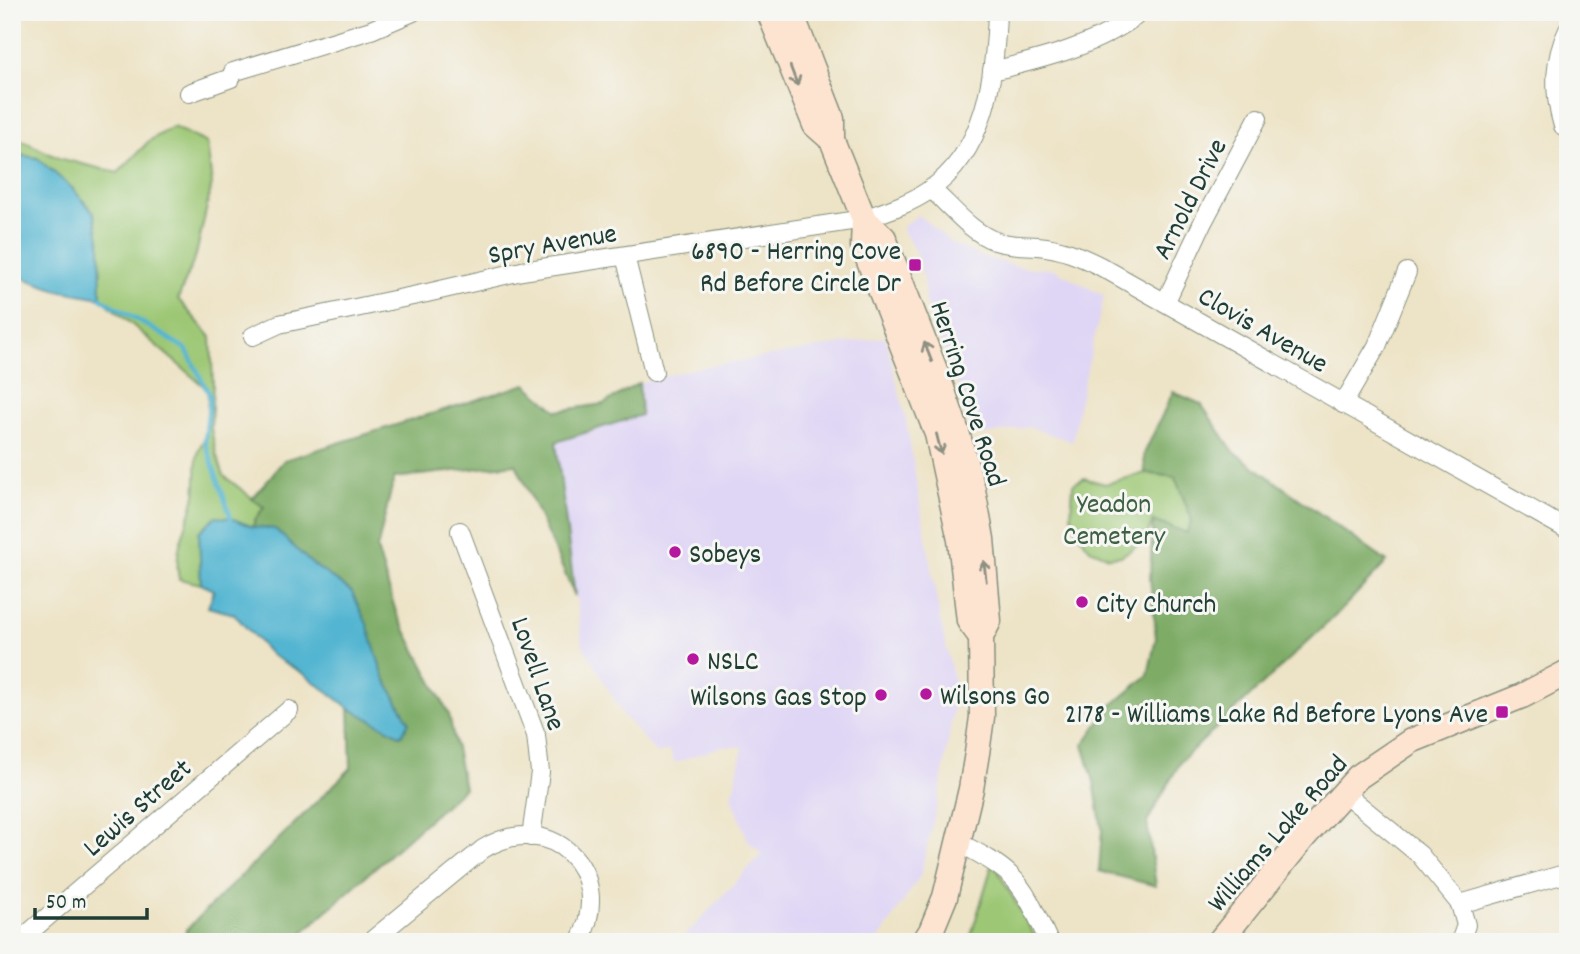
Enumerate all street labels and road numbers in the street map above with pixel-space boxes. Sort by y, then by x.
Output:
street label: Arnold Drive [1145,133,1240,268]
street label: Spry Avenue [485,216,620,278]
street label: Clovis Avenue [1189,279,1334,386]
street label: Herring Cove Road [916,296,1014,493]
street label: Lovell Lane [497,613,573,737]
street label: Williams Lake Road [1200,748,1360,923]
street label: Lewis Street [76,751,203,869]

